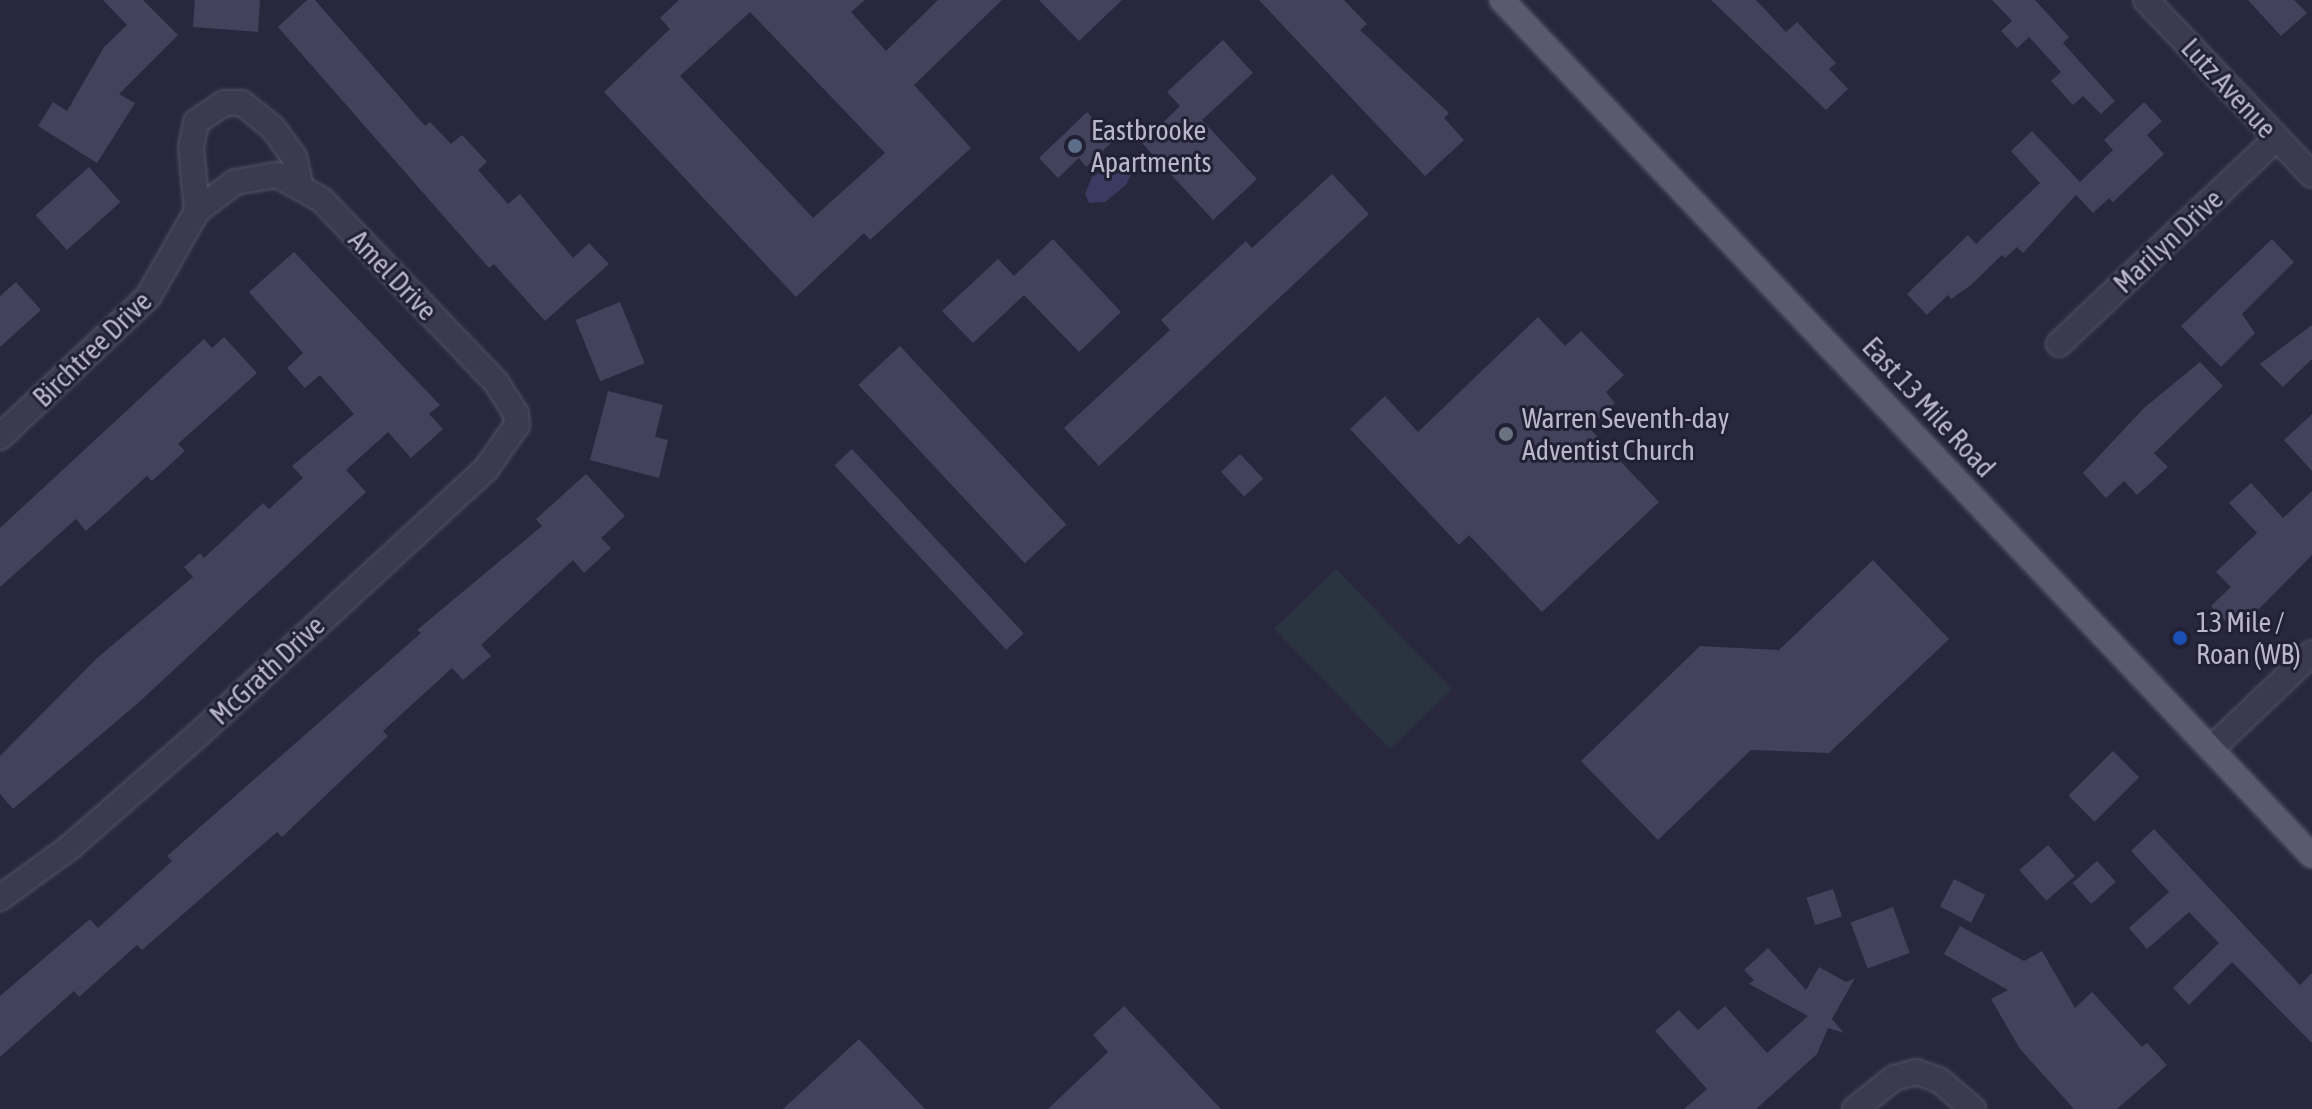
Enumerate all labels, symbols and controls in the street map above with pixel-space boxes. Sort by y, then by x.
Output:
street label: Lutz Avenue [2174,31,2284,145]
place label: Eastbrooke Apartments [1091,113,1211,179]
marker: Eastbrooke Apartments [1066,137,1084,155]
street label: Marilyn Drive [2106,182,2230,300]
street label: Amel Drive [342,223,444,327]
street label: Birchtree Drive [26,284,158,414]
street label: East 13 Mile Road [1856,330,2002,484]
place label: Warren Seventh-day Adventist Church [1522,401,1729,467]
marker: Warren Seventh-day Adventist Church [1497,425,1515,443]
place label: 13 Mile / Roan (WB) [2196,605,2301,671]
street label: McGrath Drive [203,608,331,732]
marker: 13 Mile / Roan (WB) [2171,629,2189,647]

